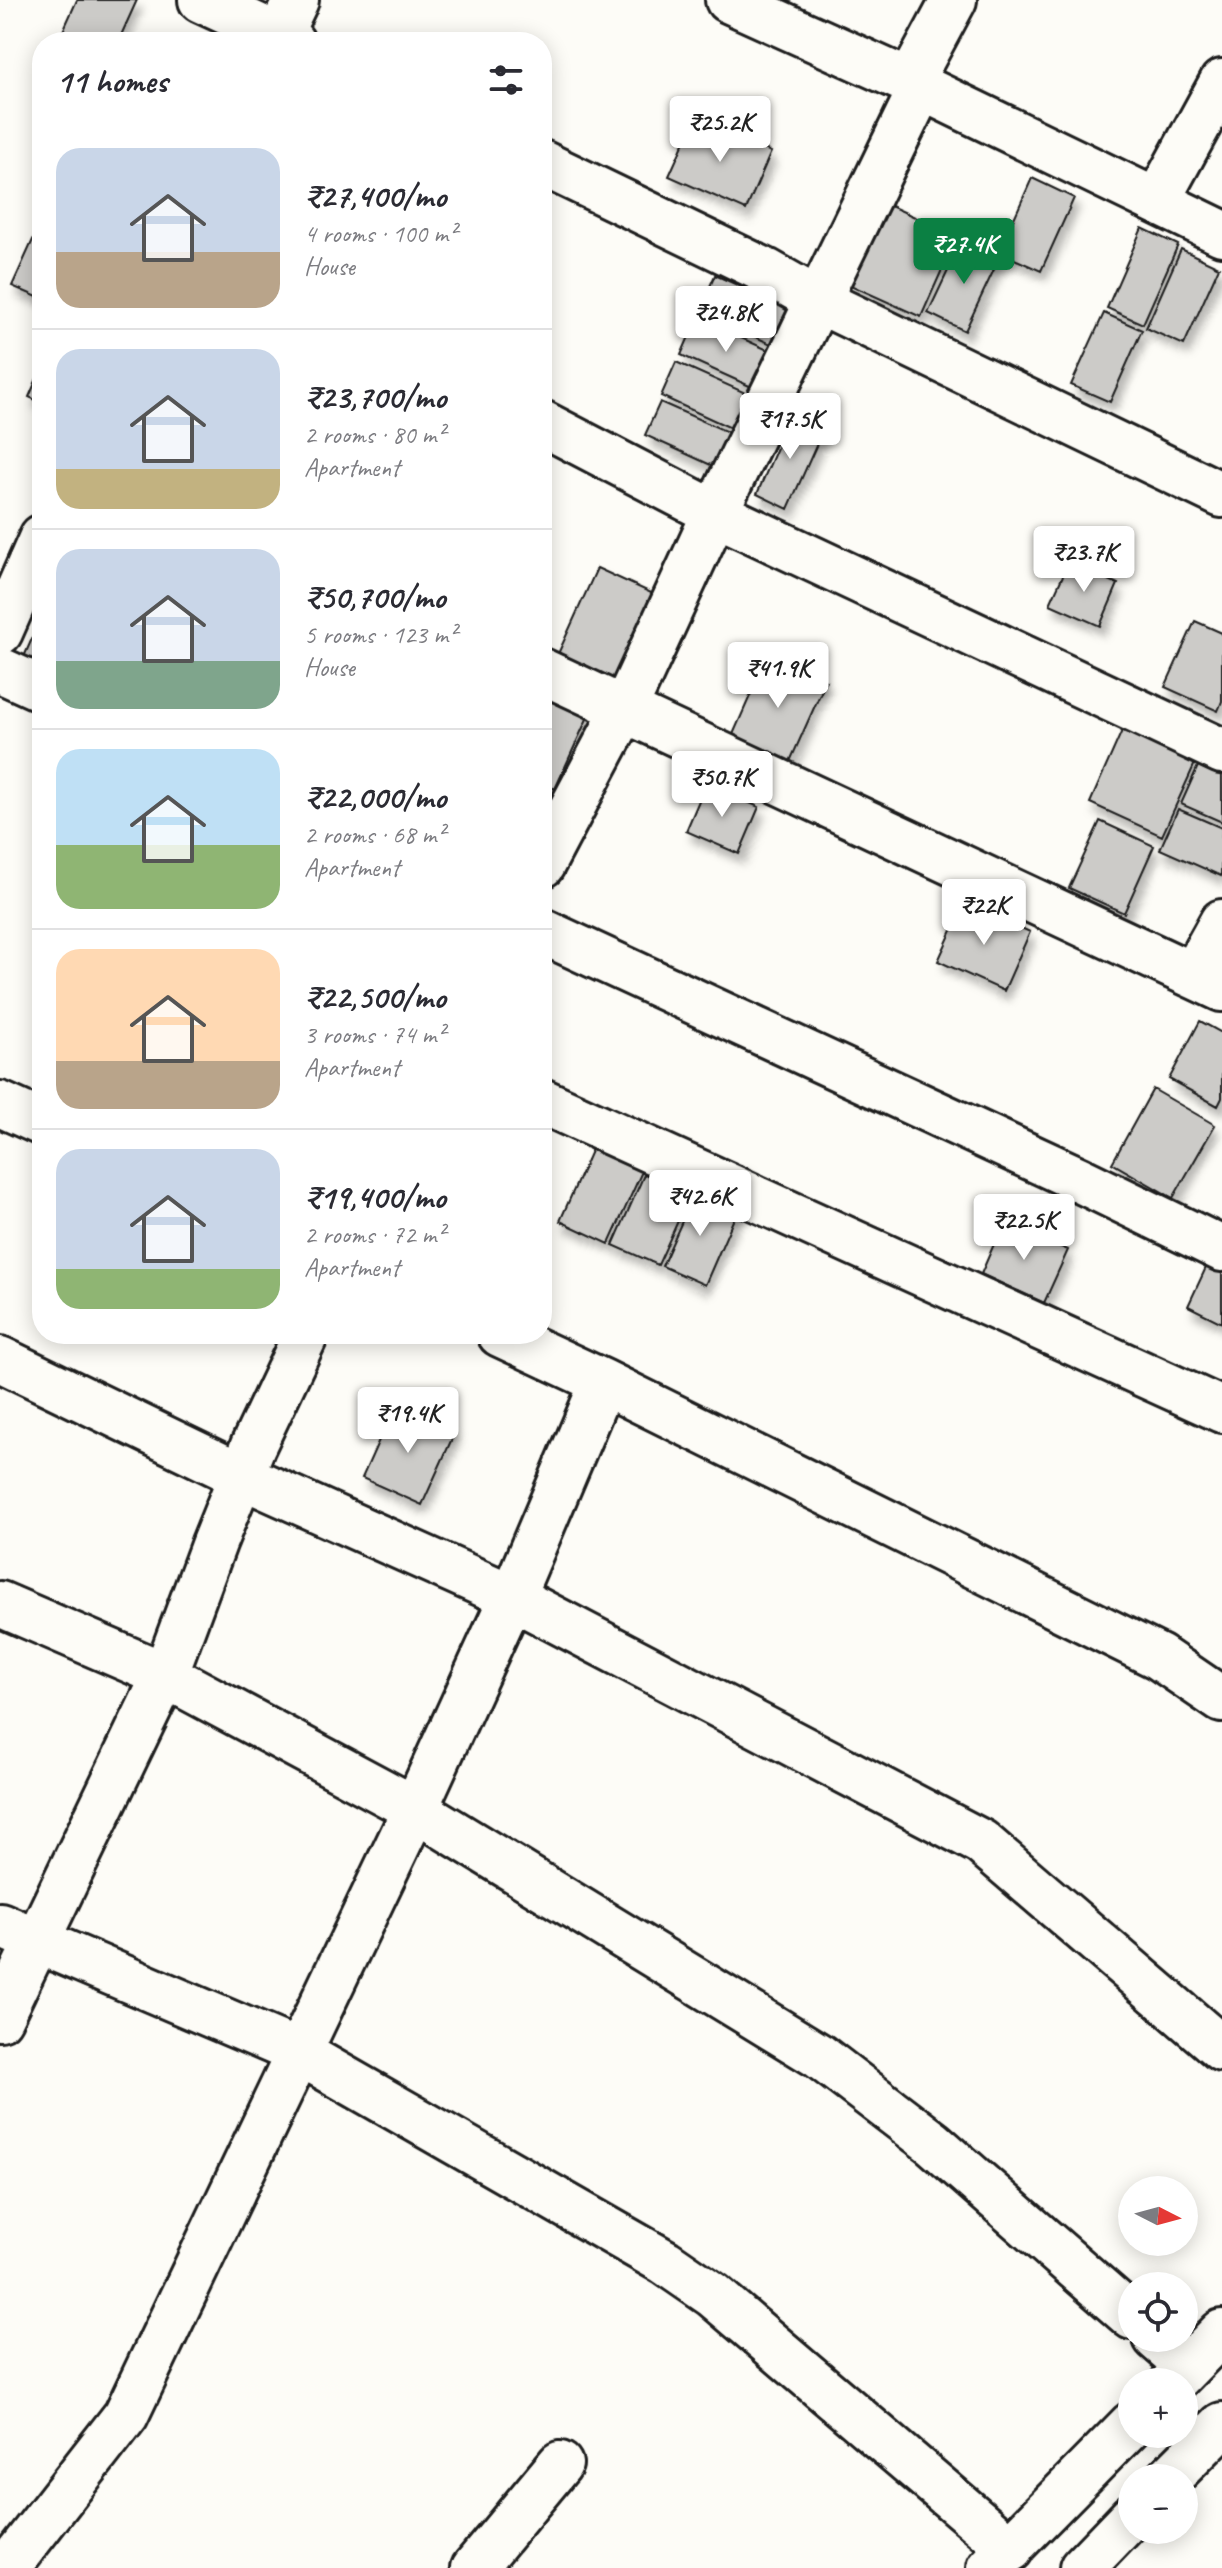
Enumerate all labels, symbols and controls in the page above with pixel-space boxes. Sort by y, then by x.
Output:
icon: filters [484,58,528,102]
text: 11 homes [56,59,167,102]
pin: ₹25.2K [655,96,785,164]
text: ₹25.2K [688,105,752,138]
text: ₹27,400/mo [304,174,446,217]
icon: home [120,180,216,276]
text: 4 rooms · 100 m² [304,217,456,250]
pin: ₹27.4K [899,218,1029,286]
text: ₹27.4K [931,227,997,260]
text: House [304,250,355,283]
pin: ₹24.8K [661,286,791,354]
text: ₹24.8K [693,295,759,328]
text: ₹23,700/mo [304,375,446,418]
icon: home [120,381,216,477]
pin: ₹17.5K [725,393,855,461]
text: ₹17.5K [758,402,822,435]
text: 2 rooms · 80 m² [304,418,445,451]
text: Apartment [304,451,400,484]
pin: ₹23.7K [1019,526,1149,594]
text: ₹23.7K [1051,535,1117,568]
text: ₹50,700/mo [304,575,445,618]
icon: home [120,581,216,677]
text: 5 rooms · 123 m² [304,618,456,651]
pin: ₹41.9K [713,642,843,710]
text: House [304,651,355,684]
text: ₹41.9K [746,651,810,684]
pin: ₹50.7K [657,751,787,819]
text: ₹50.7K [690,760,754,793]
text: ₹22,000/mo [304,775,446,818]
icon: home [120,781,216,877]
text: 2 rooms · 68 m² [304,818,445,851]
text: Apartment [304,851,400,884]
pin: ₹22K [937,879,1031,947]
text: ₹22K [960,888,1008,921]
text: ₹22,500/mo [304,975,446,1018]
icon: home [120,981,216,1077]
text: 3 rooms · 74 m² [304,1018,445,1051]
text: Apartment [304,1051,400,1084]
pin: ₹42.6K [635,1170,765,1238]
text: ₹19,400/mo [304,1175,446,1218]
text: ₹42.6K [667,1179,733,1212]
icon: home [120,1181,216,1277]
pin: ₹22.5K [959,1194,1089,1262]
text: ₹22.5K [992,1203,1056,1236]
text: 2 rooms · 72 m² [304,1218,445,1251]
text: Apartment [304,1251,400,1284]
pin: ₹19.4K [343,1387,473,1455]
text: ₹19.4K [376,1396,440,1429]
north arrow [1118,2176,1198,2256]
map controls [1118,2176,1198,2544]
button: locate [1118,2272,1198,2352]
button: + [1118,2368,1198,2448]
button: − [1118,2464,1198,2544]

